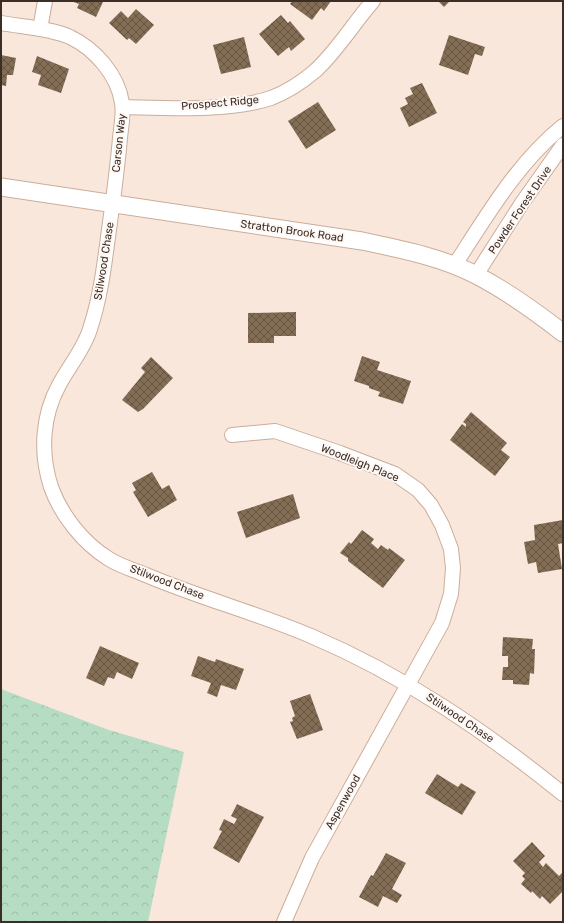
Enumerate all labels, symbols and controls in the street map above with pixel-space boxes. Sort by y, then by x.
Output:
street label: Prospect Ridge [181,93,259,113]
street label: Carson Way [109,113,129,173]
street label: Powder Forest Drive [486,164,554,256]
street label: Stratton Brook Road [240,217,344,245]
street label: Stilwood Chase [91,221,117,301]
street label: Woodleigh Place [319,441,401,485]
street label: Stilwood Chase [128,562,206,602]
street label: Stilwood Chase [424,691,496,745]
street label: Aspenwood [323,773,363,831]

